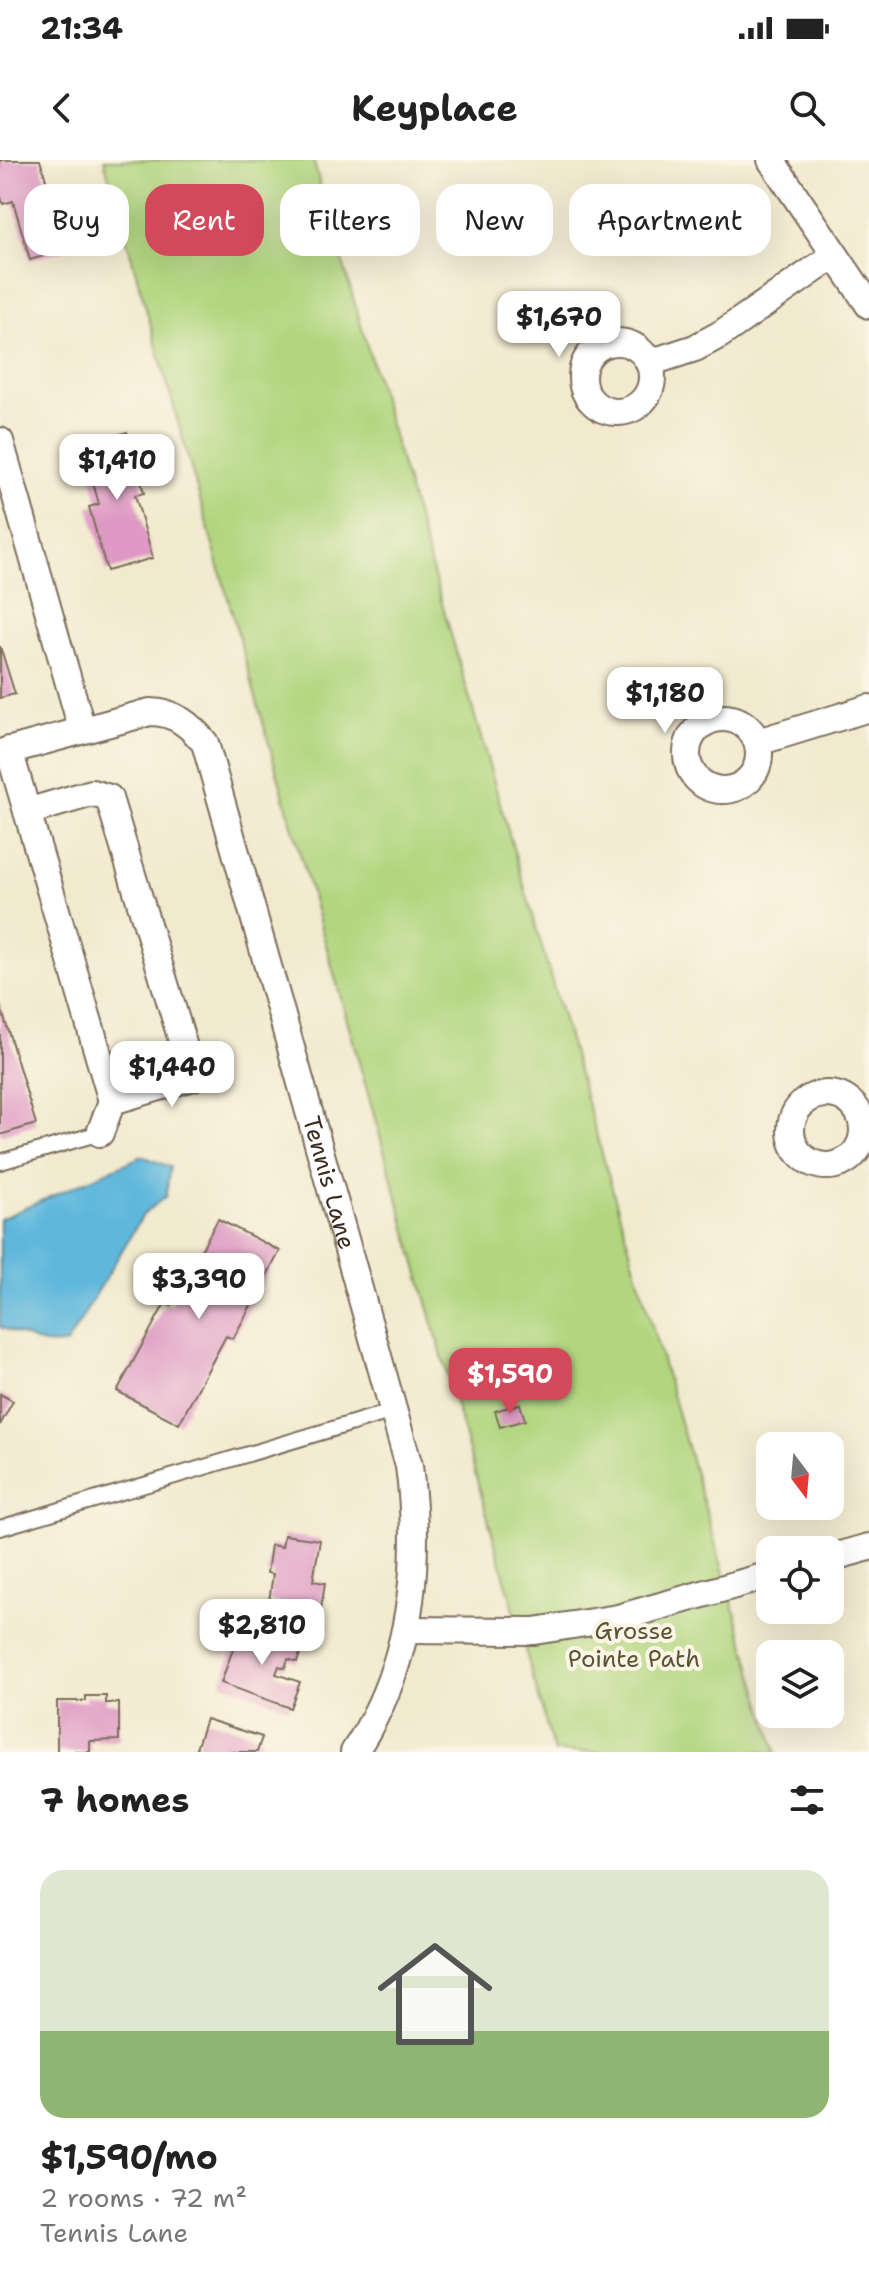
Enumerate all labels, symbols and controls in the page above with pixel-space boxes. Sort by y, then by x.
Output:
text: 21:34 [40,8,123,49]
text: Keyplace [351,84,518,133]
icon: back [40,86,84,130]
icon: search [785,86,829,130]
chip: Buy [24,184,129,256]
chip: Rent [145,184,264,256]
chip: Filters [280,184,420,256]
chip: New [436,184,553,256]
chip: Apartment [569,184,771,256]
pin: $1,670 [494,291,624,359]
text: $1,670 [515,299,603,334]
pin: $1,410 [52,434,182,502]
text: $1,410 [77,442,157,477]
pin: $1,180 [600,667,730,735]
text: $1,180 [625,675,705,710]
pin: $1,440 [107,1041,237,1109]
text: $1,440 [128,1049,216,1084]
street label: Tennis Lane [295,1113,363,1253]
pin: $3,390 [134,1253,264,1321]
text: $3,390 [151,1261,247,1296]
pin: $1,590 [445,1348,575,1416]
text: $1,590 [467,1356,553,1391]
north arrow [756,1432,844,1520]
map controls [756,1432,844,1728]
button: locate [756,1536,844,1624]
pin: $2,810 [197,1599,327,1667]
text: $2,810 [218,1607,306,1642]
park label: Grosse Pointe Path [568,1615,700,1675]
button: layers [756,1640,844,1728]
text: 7 homes [40,1777,189,1823]
icon: filters [785,1778,829,1822]
icon: home [363,1922,507,2066]
text: $1,590/mo [40,2134,218,2180]
text: 2 rooms · 72 m² [40,2180,247,2215]
text: Tennis Lane [40,2215,188,2250]

